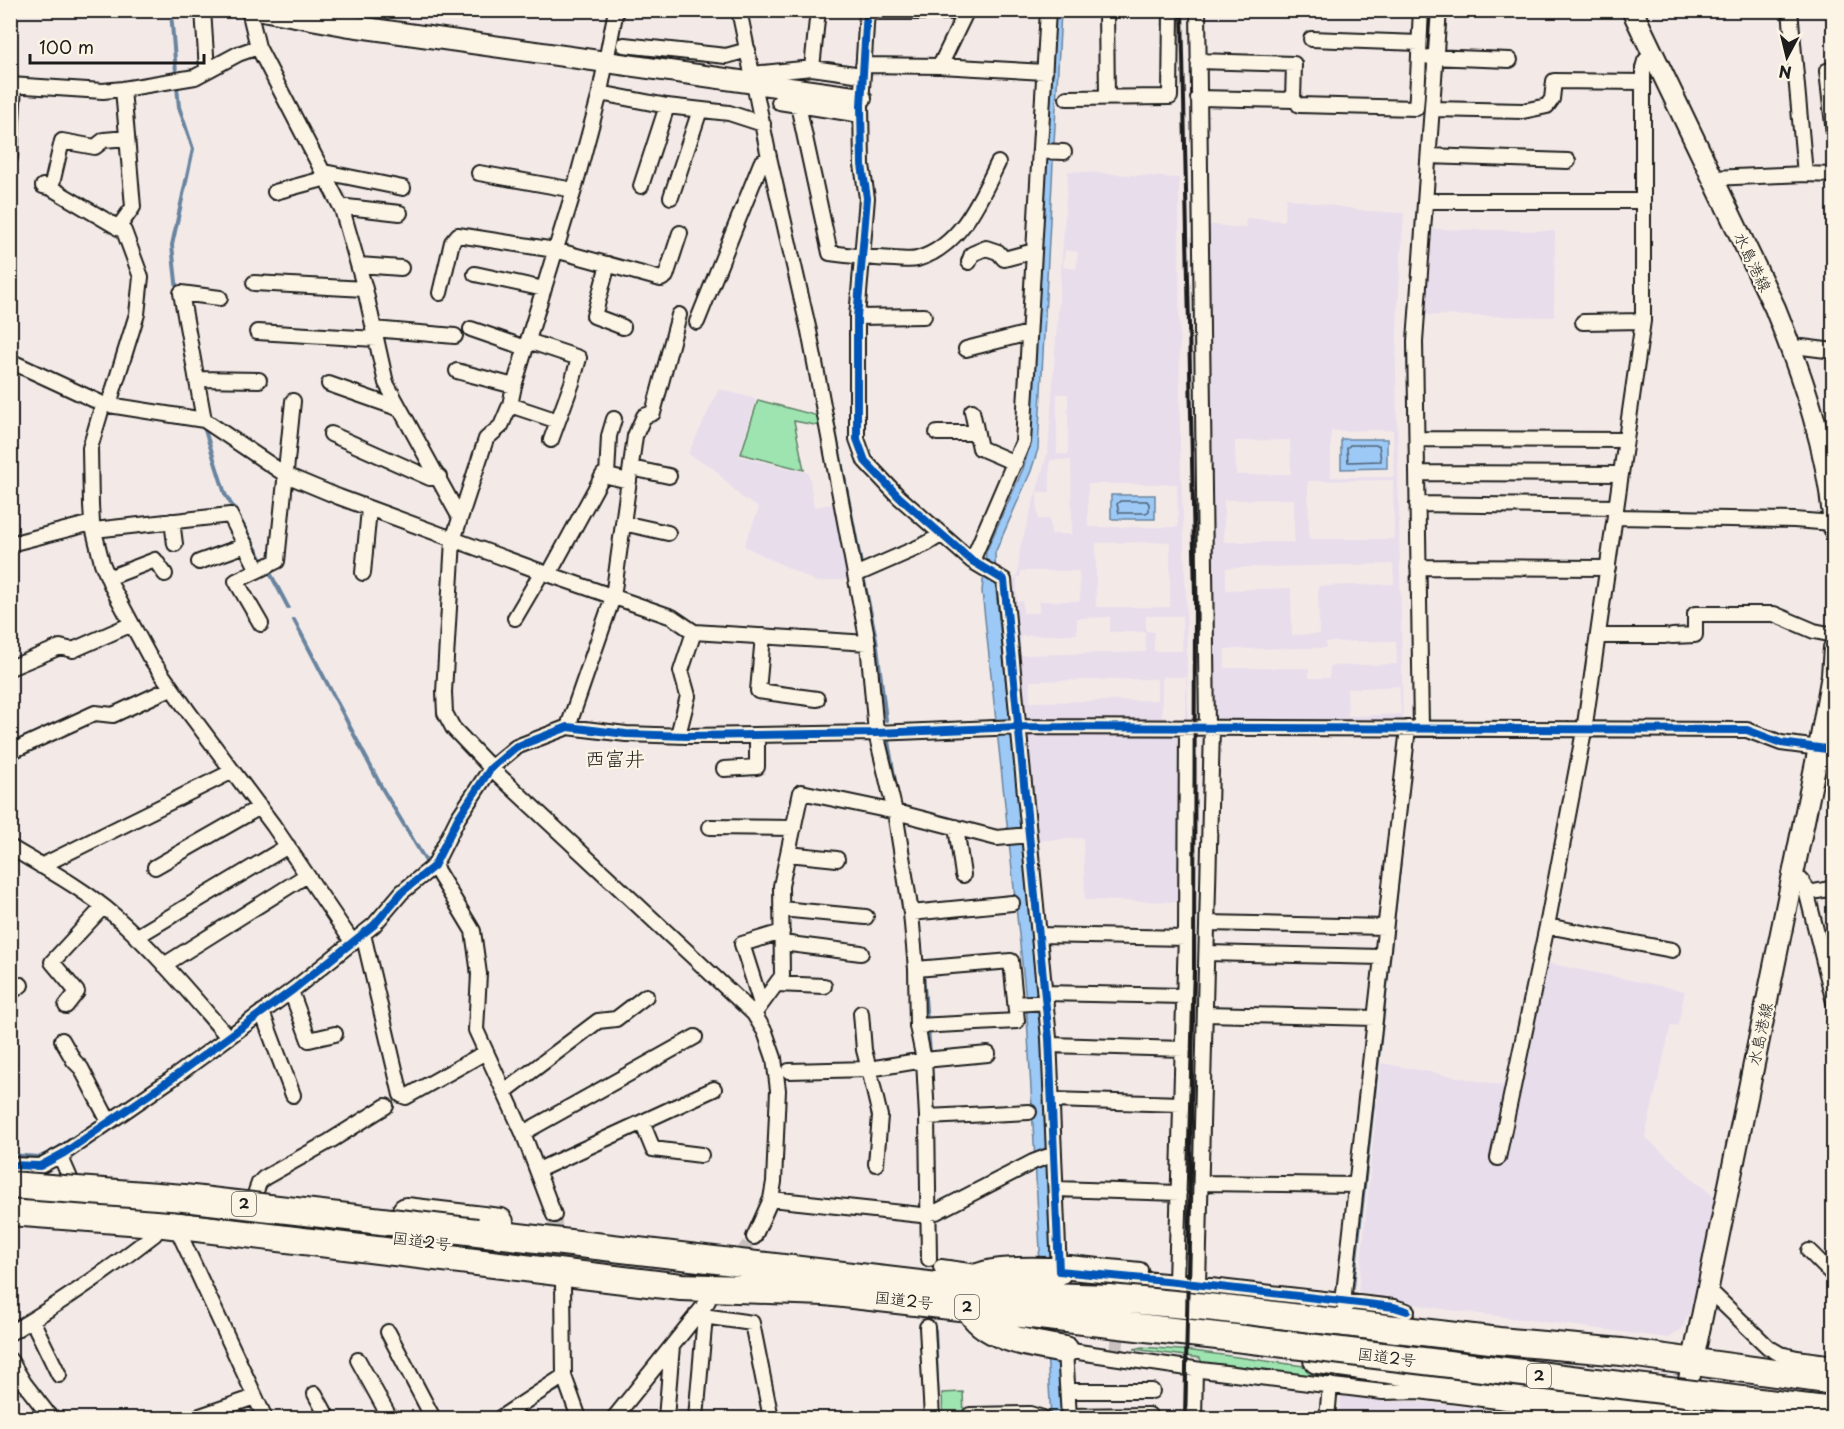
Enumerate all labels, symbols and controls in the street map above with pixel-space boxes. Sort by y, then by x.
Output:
scale bar [30,27,204,65]
north arrow [1757,27,1817,87]
text: 100 m [39,33,94,60]
text: N [1777,60,1793,86]
street label: 水島港線 [1729,228,1779,296]
district label: 西富井 [585,743,645,773]
street label: 水島港線 [1741,1000,1777,1068]
road number: 2 [232,1192,256,1216]
street label: 国道2号 [391,1224,453,1256]
street label: 国道2号 [873,1284,935,1314]
road number: 2 [955,1295,979,1319]
street label: 国道2号 [1356,1340,1418,1372]
road number: 2 [1527,1364,1551,1388]

